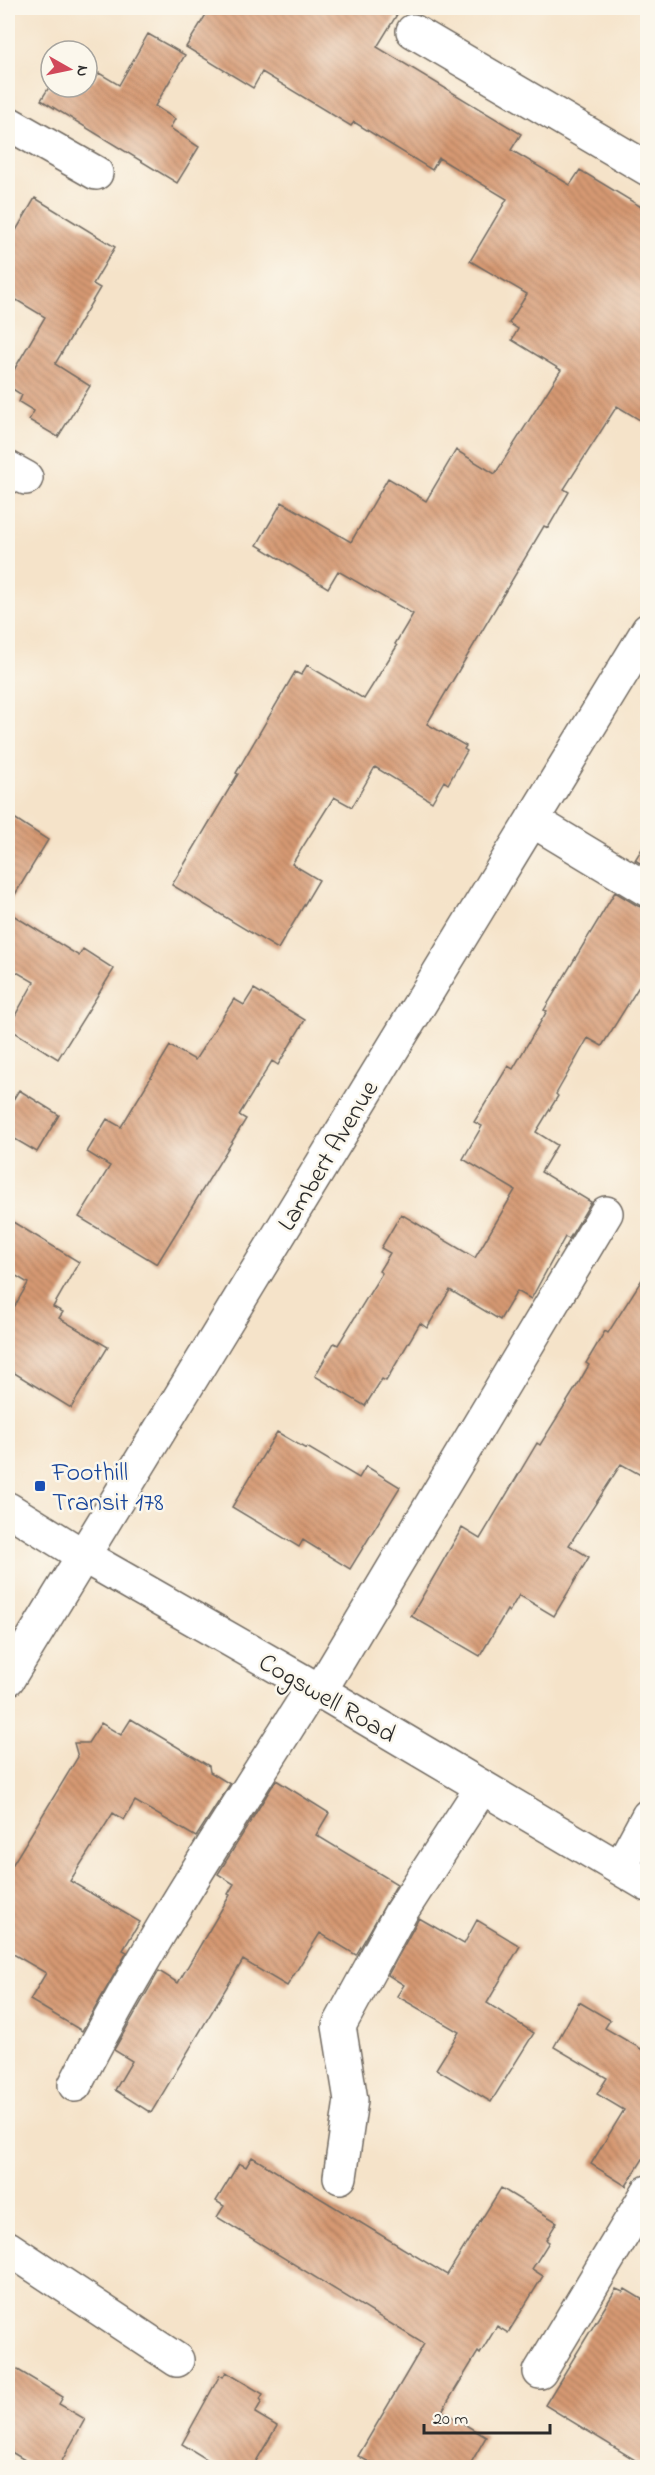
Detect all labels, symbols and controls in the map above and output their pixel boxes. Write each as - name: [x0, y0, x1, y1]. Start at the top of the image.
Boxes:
- north arrow: [39, 39, 99, 99]
- text: N: [69, 64, 95, 78]
- street label: Lambert Avenue: [269, 1073, 390, 1239]
- place label: Foothill Transit 178: [51, 1455, 164, 1523]
- marker: Foothill Transit 178: [33, 1479, 47, 1493]
- street label: Cogswell Road: [251, 1645, 403, 1755]
- scale bar: [424, 2397, 550, 2435]
- text: 20 m: [433, 2407, 468, 2433]

